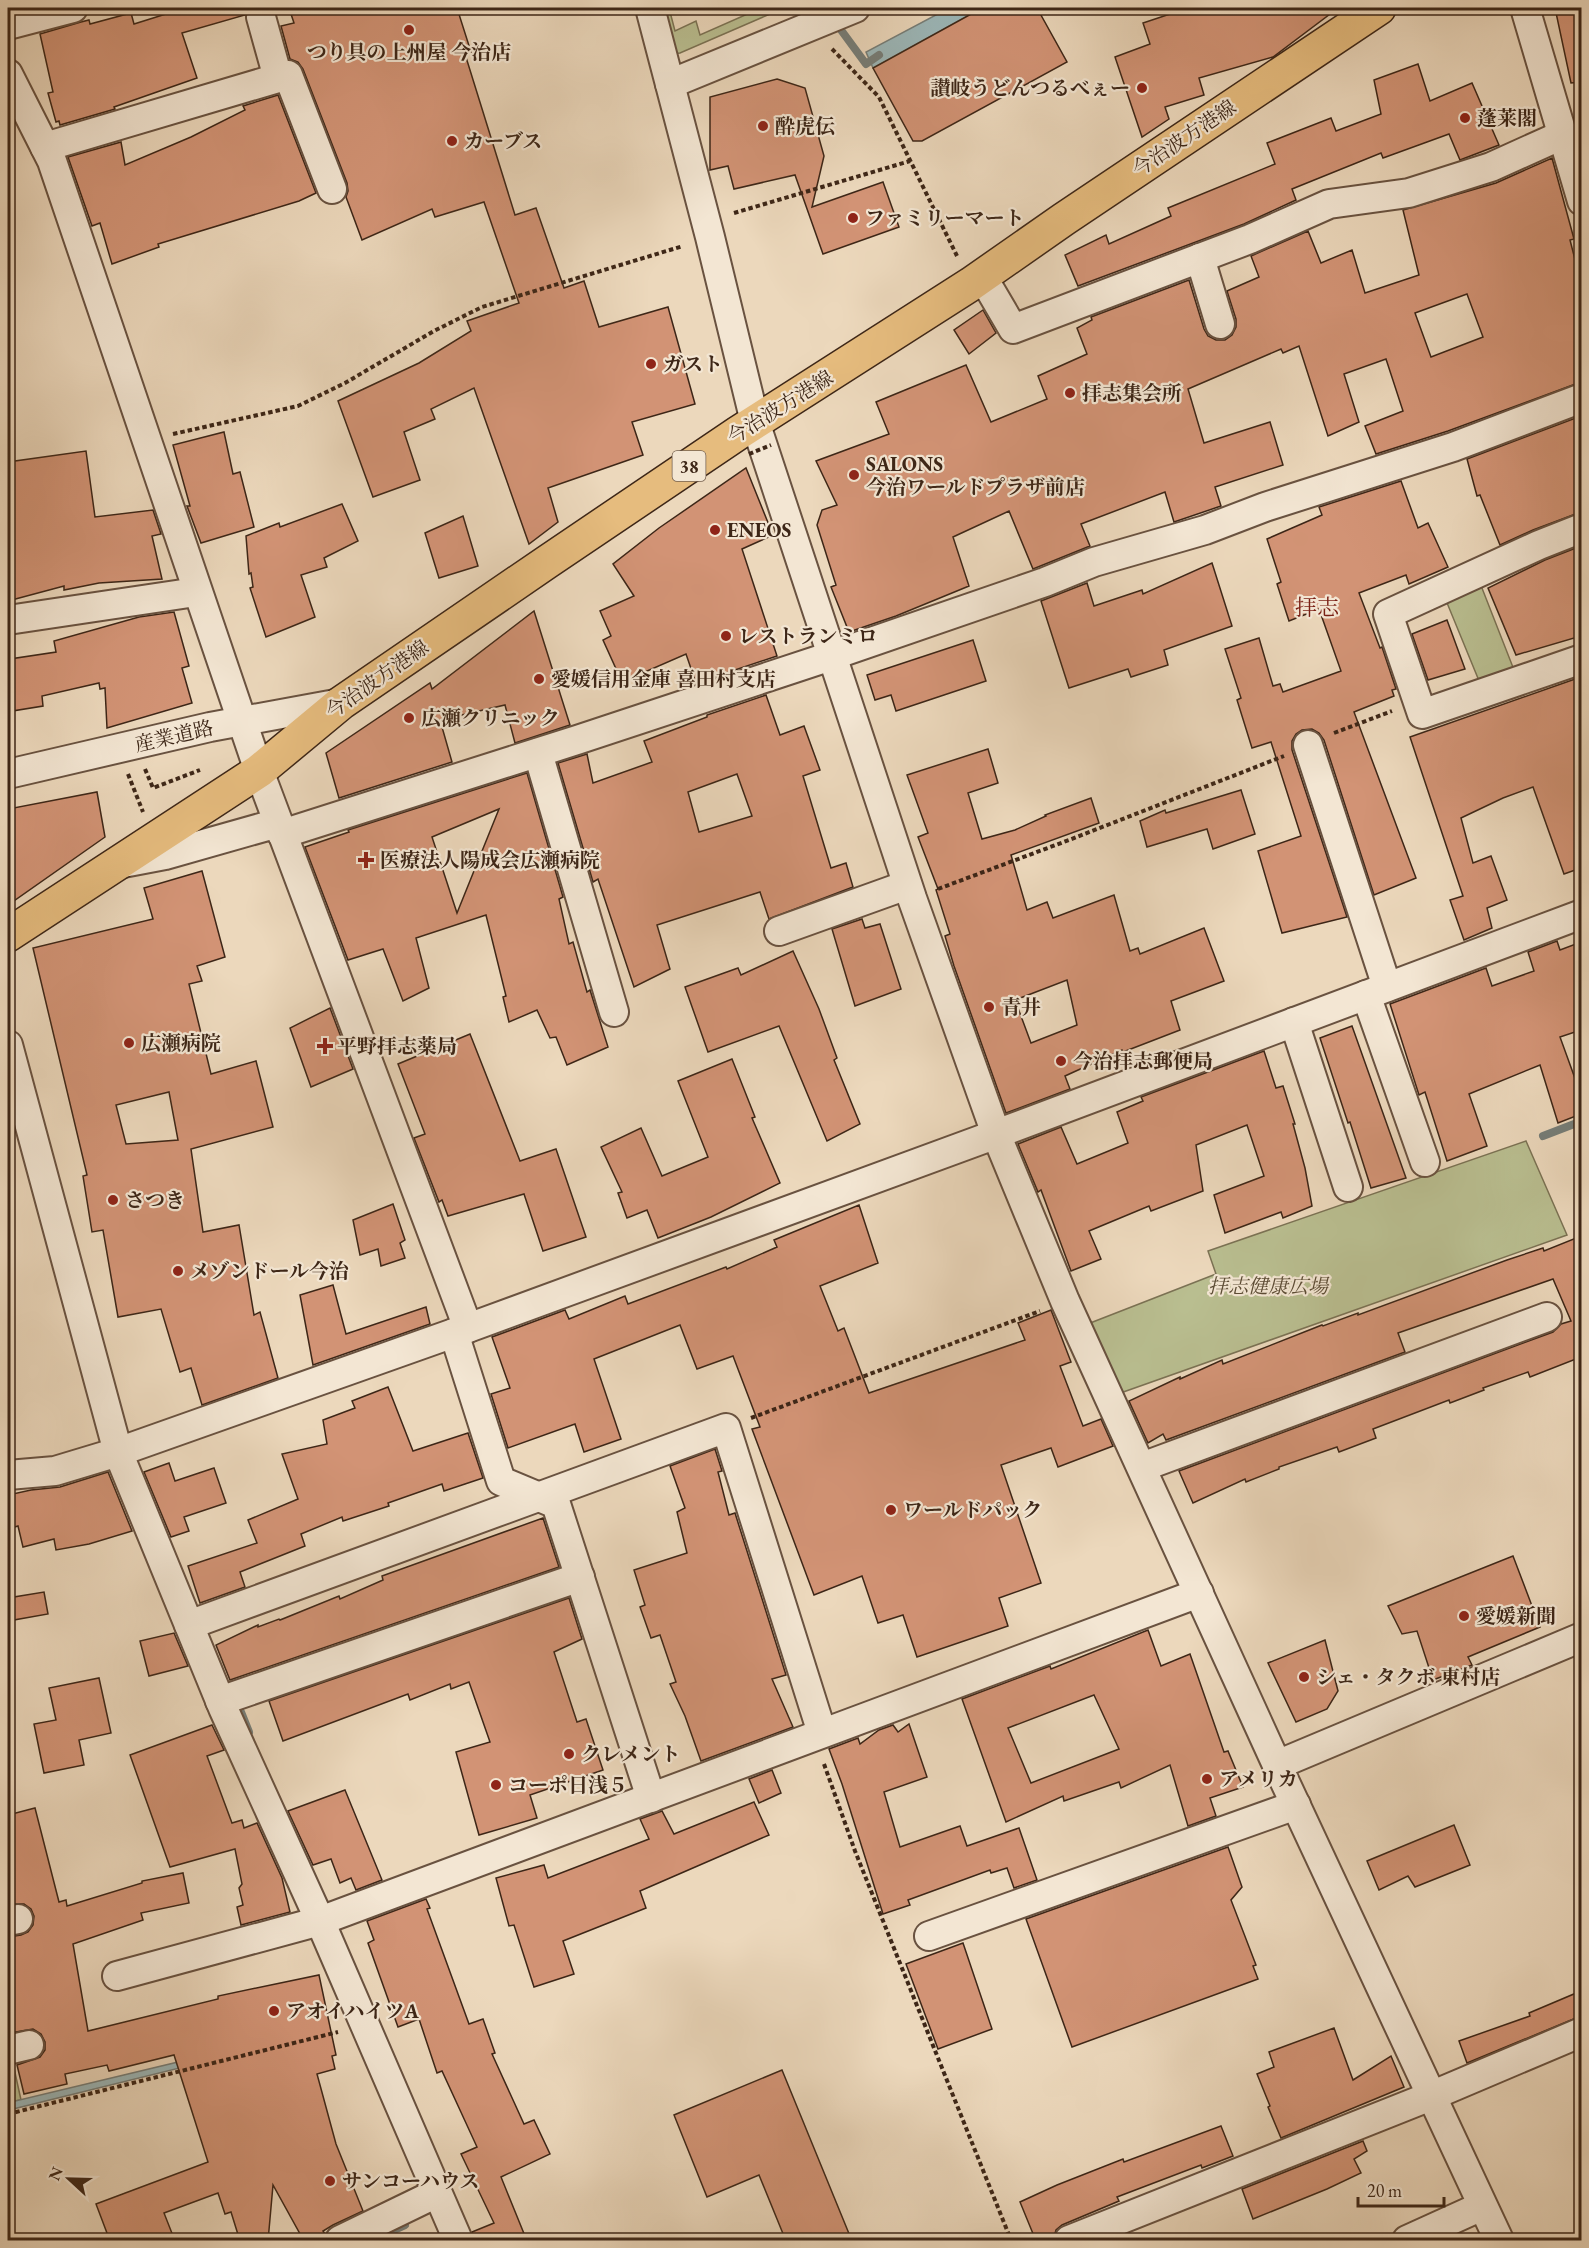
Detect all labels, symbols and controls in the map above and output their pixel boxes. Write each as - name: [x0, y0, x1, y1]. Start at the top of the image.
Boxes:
- marker: つり具の上州屋 今治店: [402, 23, 416, 37]
- place label: つり具の上州屋 今治店: [307, 39, 511, 65]
- place label: 讃岐うどんつるべぇー: [930, 75, 1130, 101]
- marker: 讃岐うどんつるべぇー: [1135, 81, 1149, 95]
- street label: 今治波方港線: [1127, 94, 1241, 182]
- place label: 蓬莱閣: [1477, 105, 1537, 131]
- marker: 蓬莱閣: [1458, 111, 1472, 125]
- place label: 酔虎伝: [775, 113, 835, 139]
- marker: 酔虎伝: [756, 119, 770, 133]
- place label: カーブス: [464, 128, 542, 154]
- marker: カーブス: [445, 134, 459, 148]
- place label: ファミリーマート: [865, 205, 1025, 231]
- marker: ファミリーマート: [846, 211, 860, 225]
- place label: ガスト: [663, 351, 723, 377]
- marker: ガスト: [644, 357, 658, 371]
- street label: 今治波方港線: [722, 364, 838, 450]
- place label: 拝志集会所: [1082, 380, 1182, 406]
- marker: 拝志集会所: [1063, 386, 1077, 400]
- road number: 38: [672, 451, 706, 481]
- place label: SALONS 今治ワールドプラザ前店: [866, 451, 1085, 500]
- marker: SALONS 今治ワールドプラザ前店: [847, 468, 861, 482]
- place label: ENEOS: [727, 517, 791, 543]
- marker: ENEOS: [708, 523, 722, 537]
- district label: 拝志: [1295, 593, 1339, 622]
- place label: レストランミロ: [738, 623, 877, 649]
- marker: レストランミロ: [719, 629, 733, 643]
- street label: 今治波方港線: [320, 634, 434, 724]
- place label: 愛媛信用金庫 喜田村支店: [551, 666, 776, 692]
- marker: 愛媛信用金庫 喜田村支店: [532, 672, 546, 686]
- place label: 広瀬クリニック: [421, 705, 560, 731]
- marker: 広瀬クリニック: [402, 711, 416, 725]
- street label: 産業道路: [132, 714, 216, 758]
- place label: 医療法人陽成会広瀬病院: [380, 847, 600, 873]
- marker: 医療法人陽成会広瀬病院: [357, 851, 375, 869]
- place label: 青井: [1001, 994, 1041, 1020]
- marker: 青井: [982, 1000, 996, 1014]
- place label: 広瀬病院: [141, 1030, 221, 1056]
- place label: 平野拝志薬局: [337, 1033, 457, 1059]
- marker: 広瀬病院: [122, 1036, 136, 1050]
- marker: 平野拝志薬局: [318, 1039, 332, 1053]
- place label: 今治拝志郵便局: [1073, 1048, 1213, 1074]
- marker: 今治拝志郵便局: [1054, 1054, 1068, 1068]
- place label: さつき: [125, 1187, 185, 1213]
- marker: さつき: [106, 1193, 120, 1207]
- place label: メゾンドール今治: [190, 1258, 349, 1284]
- marker: メゾンドール今治: [171, 1264, 185, 1278]
- park label: 拝志健康広場: [1208, 1273, 1330, 1299]
- place label: ワールドパック: [903, 1497, 1042, 1523]
- marker: ワールドパック: [884, 1503, 898, 1517]
- place label: 愛媛新聞: [1476, 1603, 1556, 1629]
- marker: 愛媛新聞: [1457, 1609, 1471, 1623]
- place label: シェ・タクボ 東村店: [1316, 1664, 1500, 1690]
- marker: シェ・タクボ 東村店: [1297, 1670, 1311, 1684]
- place label: クレメント: [581, 1741, 680, 1767]
- marker: クレメント: [562, 1747, 576, 1761]
- place label: アメリカ: [1219, 1766, 1298, 1792]
- place label: コーポ日浅５: [508, 1772, 628, 1798]
- marker: アメリカ: [1200, 1772, 1214, 1786]
- marker: コーポ日浅５: [489, 1778, 503, 1792]
- place label: アオイハイツA: [286, 1998, 419, 2024]
- marker: アオイハイツA: [267, 2004, 281, 2018]
- north arrow: [39, 2149, 99, 2209]
- text: N: [43, 2164, 68, 2184]
- place label: サンコーハウス: [342, 2168, 479, 2194]
- scale bar: [1358, 2170, 1444, 2208]
- marker: サンコーハウス: [323, 2174, 337, 2188]
- text: 20 m: [1367, 2179, 1402, 2202]

